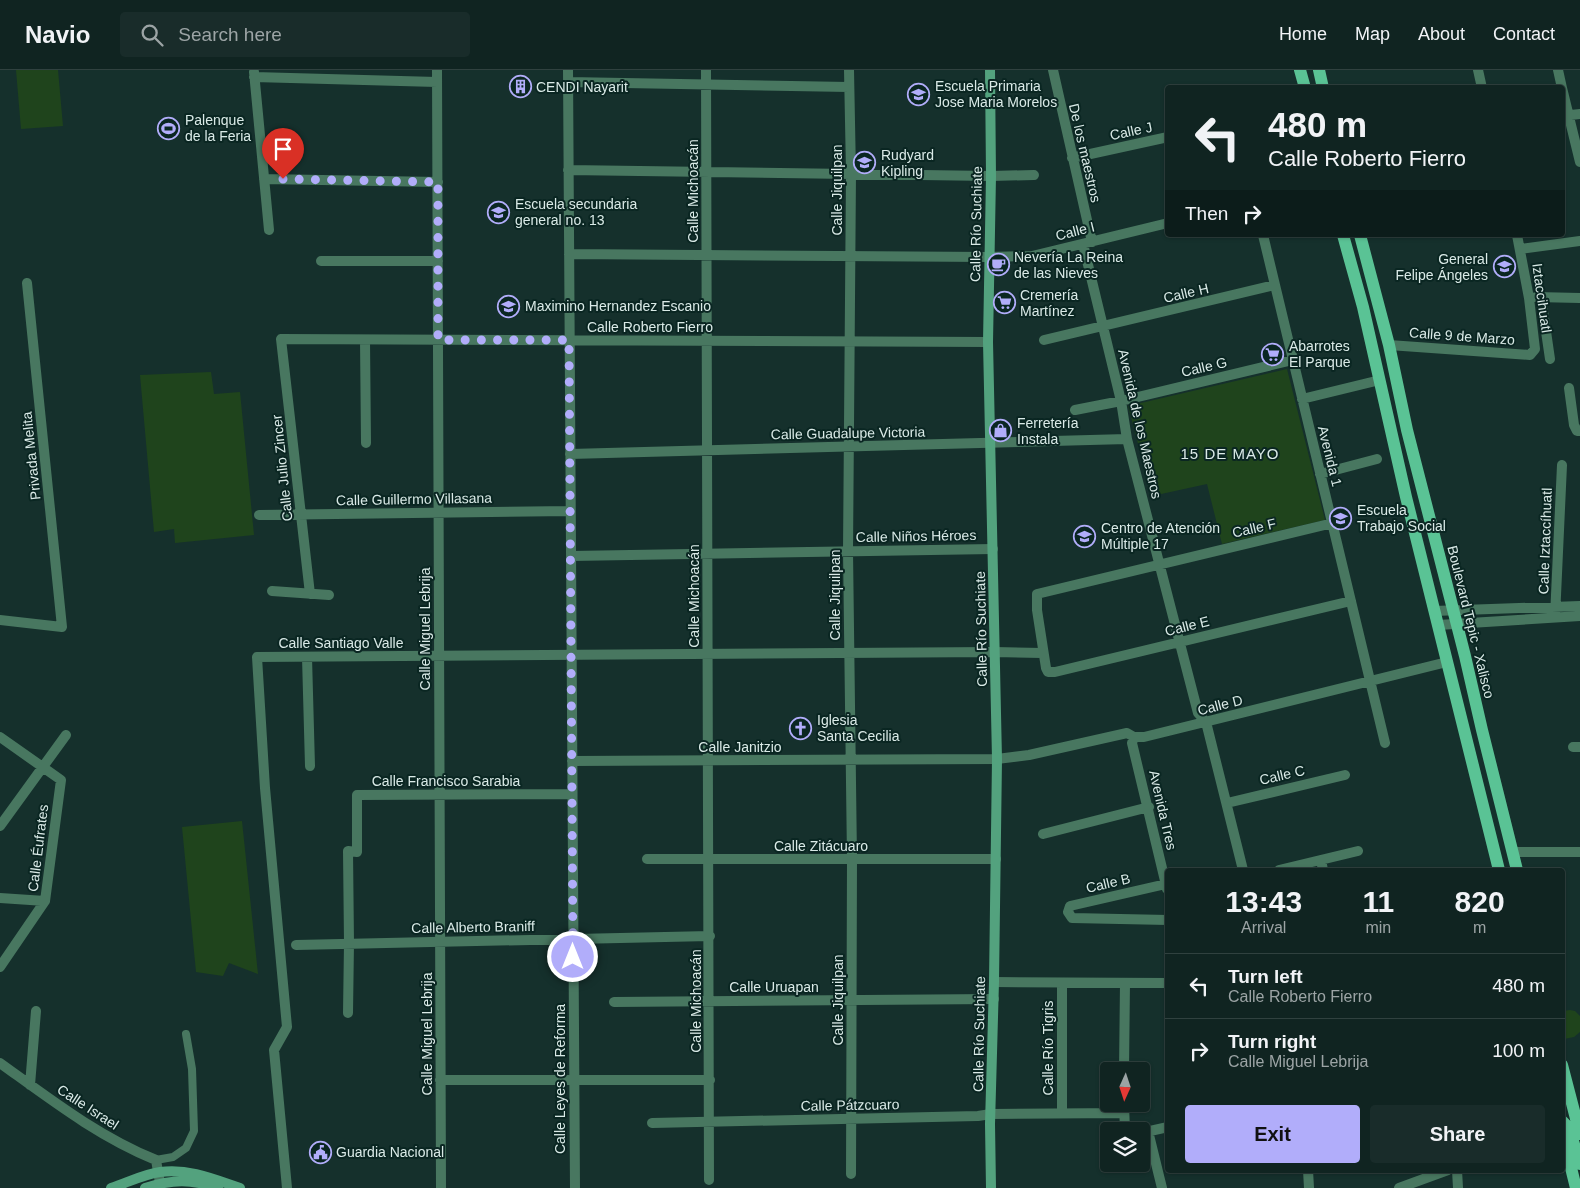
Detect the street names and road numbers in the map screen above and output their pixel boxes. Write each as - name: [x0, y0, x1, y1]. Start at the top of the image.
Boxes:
- street label: De los maestros: [1066, 102, 1104, 204]
- street label: Calle J: [1108, 119, 1154, 143]
- street label: Calle Michoacán: [685, 139, 701, 243]
- street label: Calle Jiquilpan: [829, 144, 845, 236]
- street label: Calle Río Suchiate: [967, 166, 985, 282]
- street label: Calle I: [1054, 218, 1096, 244]
- street label: Iztaccihuatl: [1529, 262, 1555, 334]
- street label: Calle H: [1162, 280, 1210, 306]
- street label: Calle Roberto Fierro: [587, 319, 713, 335]
- street label: Calle 9 de Marzo: [1409, 324, 1516, 348]
- street label: Avenida de los Maestros: [1115, 348, 1165, 500]
- street label: Calle G: [1179, 354, 1229, 380]
- street label: Privada Melita: [18, 411, 44, 501]
- street label: Calle Julio Zincer: [268, 413, 296, 522]
- street label: Calle Guadalupe Victoria: [771, 424, 926, 442]
- street label: Avenida 1: [1315, 424, 1345, 488]
- street label: Calle Iztaccíhuatl: [1535, 487, 1555, 595]
- street label: Calle Guillermo Villasana: [336, 490, 492, 508]
- street label: Calle F: [1231, 515, 1277, 541]
- street label: Calle Niños Héroes: [856, 527, 976, 545]
- street label: Calle Michoacán: [686, 544, 702, 648]
- street label: Boulevard Tepic - Xalisco: [1444, 544, 1498, 700]
- street label: Calle Jiquilpan: [827, 549, 843, 641]
- street label: Calle Miguel Lebrija: [417, 567, 433, 690]
- street label: Calle Río Suchiate: [972, 571, 990, 687]
- street label: Calle E: [1163, 613, 1211, 639]
- street label: Calle Santiago Valle: [278, 635, 404, 651]
- street label: Calle D: [1196, 692, 1244, 718]
- street label: Calle Janitzio: [698, 739, 782, 755]
- street label: Calle C: [1258, 762, 1306, 788]
- street label: Avenida Tres: [1146, 769, 1180, 851]
- street label: Calle Francisco Sarabia: [372, 773, 521, 789]
- street label: Calle Éufrates: [25, 803, 51, 893]
- street label: Calle Zitácuaro: [774, 838, 868, 854]
- street label: Calle B: [1084, 870, 1132, 896]
- street label: Calle Alberto Braniff: [411, 918, 535, 936]
- street label: Calle Michoacán: [688, 949, 704, 1053]
- street label: Calle Jiquilpan: [830, 954, 846, 1046]
- street label: Calle Miguel Lebrija: [419, 972, 435, 1095]
- street label: Calle Río Suchiate: [970, 976, 988, 1092]
- street label: Calle Uruapan: [729, 979, 819, 995]
- street label: Calle Río Tigris: [1040, 1001, 1056, 1095]
- street label: Calle Leyes de Reforma: [552, 1004, 568, 1154]
- street label: Calle Israel: [54, 1081, 122, 1133]
- street label: Calle Pátzcuaro: [800, 1096, 900, 1114]

